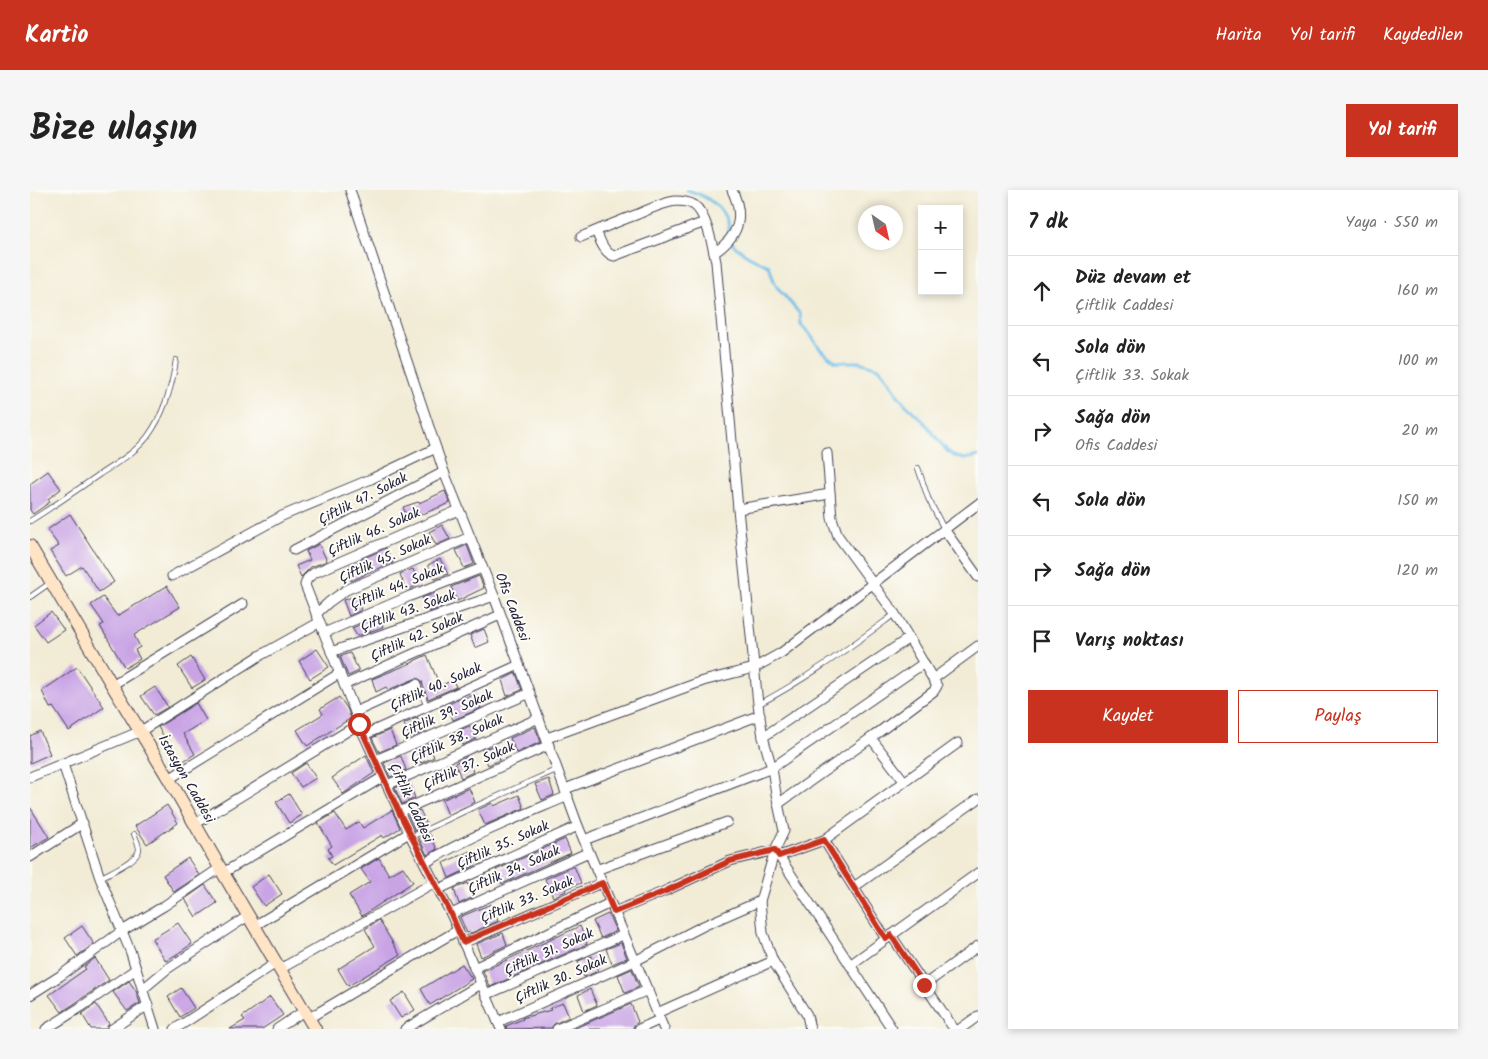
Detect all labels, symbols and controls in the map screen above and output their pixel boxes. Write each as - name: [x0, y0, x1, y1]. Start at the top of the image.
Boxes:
- text: Kartio: [25, 16, 88, 55]
- text: Harita: [1216, 21, 1262, 50]
- text: Yol tarifi: [1290, 21, 1355, 50]
- text: Kaydedilen: [1383, 21, 1463, 50]
- text: Bize ulaşın: [30, 102, 197, 158]
- button: Yol tarifi: [1346, 104, 1458, 157]
- north arrow: [858, 205, 903, 250]
- map controls: [918, 205, 963, 295]
- button: +: [918, 205, 963, 250]
- text: 7 dk: [1028, 206, 1068, 239]
- text: Yaya · 550 m: [1345, 210, 1438, 235]
- button: −: [918, 250, 963, 295]
- text: Düz devam et: [1075, 263, 1191, 293]
- icon: ahead: [1028, 277, 1056, 305]
- text: 160 m: [1397, 278, 1438, 303]
- text: Çiftlik Caddesi: [1075, 293, 1173, 318]
- text: Sola dön: [1075, 333, 1146, 363]
- icon: left: [1028, 347, 1056, 375]
- text: 100 m: [1398, 348, 1438, 373]
- text: Çiftlik 33. Sokak: [1075, 363, 1189, 388]
- text: Sağa dön: [1075, 403, 1151, 433]
- icon: right: [1028, 417, 1056, 445]
- text: 20 m: [1402, 418, 1438, 443]
- text: Ofis Caddesi: [1075, 433, 1157, 458]
- street label: Çiftlik 47. Sokak: [314, 467, 412, 531]
- text: Sola dön: [1075, 486, 1146, 516]
- icon: left: [1028, 487, 1056, 515]
- text: 150 m: [1397, 488, 1438, 513]
- street label: Çiftlik 46. Sokak: [324, 502, 424, 562]
- street label: Çiftlik 45. Sokak: [335, 529, 435, 589]
- text: Sağa dön: [1075, 556, 1151, 586]
- icon: right: [1028, 557, 1056, 585]
- street label: Çiftlik 44. Sokak: [347, 558, 448, 616]
- text: 120 m: [1397, 558, 1438, 583]
- street label: Ofis Caddesi: [489, 569, 535, 645]
- street label: Çiftlik 43. Sokak: [357, 584, 459, 638]
- street label: Çiftlik 42. Sokak: [367, 607, 467, 667]
- text: Varış noktası: [1075, 626, 1183, 656]
- icon: arrive: [1028, 627, 1056, 655]
- street label: Çiftlik 40. Sokak: [387, 657, 486, 717]
- street label: Çiftlik 39. Sokak: [397, 684, 497, 744]
- button: Kaydet: [1028, 690, 1228, 743]
- button: Paylaş: [1238, 690, 1438, 743]
- street label: Çiftlik 38. Sokak: [407, 708, 508, 769]
- route start: [348, 713, 371, 736]
- street label: İstasyon Caddesi: [152, 731, 221, 828]
- street label: Çiftlik 37. Sokak: [420, 736, 519, 796]
- street label: Çiftlik Caddesi: [383, 759, 439, 847]
- street label: Çiftlik 35. Sokak: [453, 815, 553, 875]
- street label: Çiftlik 34. Sokak: [464, 840, 564, 900]
- street label: Çiftlik 33. Sokak: [477, 870, 578, 930]
- street label: Çiftlik 31. Sokak: [501, 922, 598, 982]
- street label: Çiftlik 30. Sokak: [511, 949, 611, 1009]
- route end: [913, 974, 936, 997]

